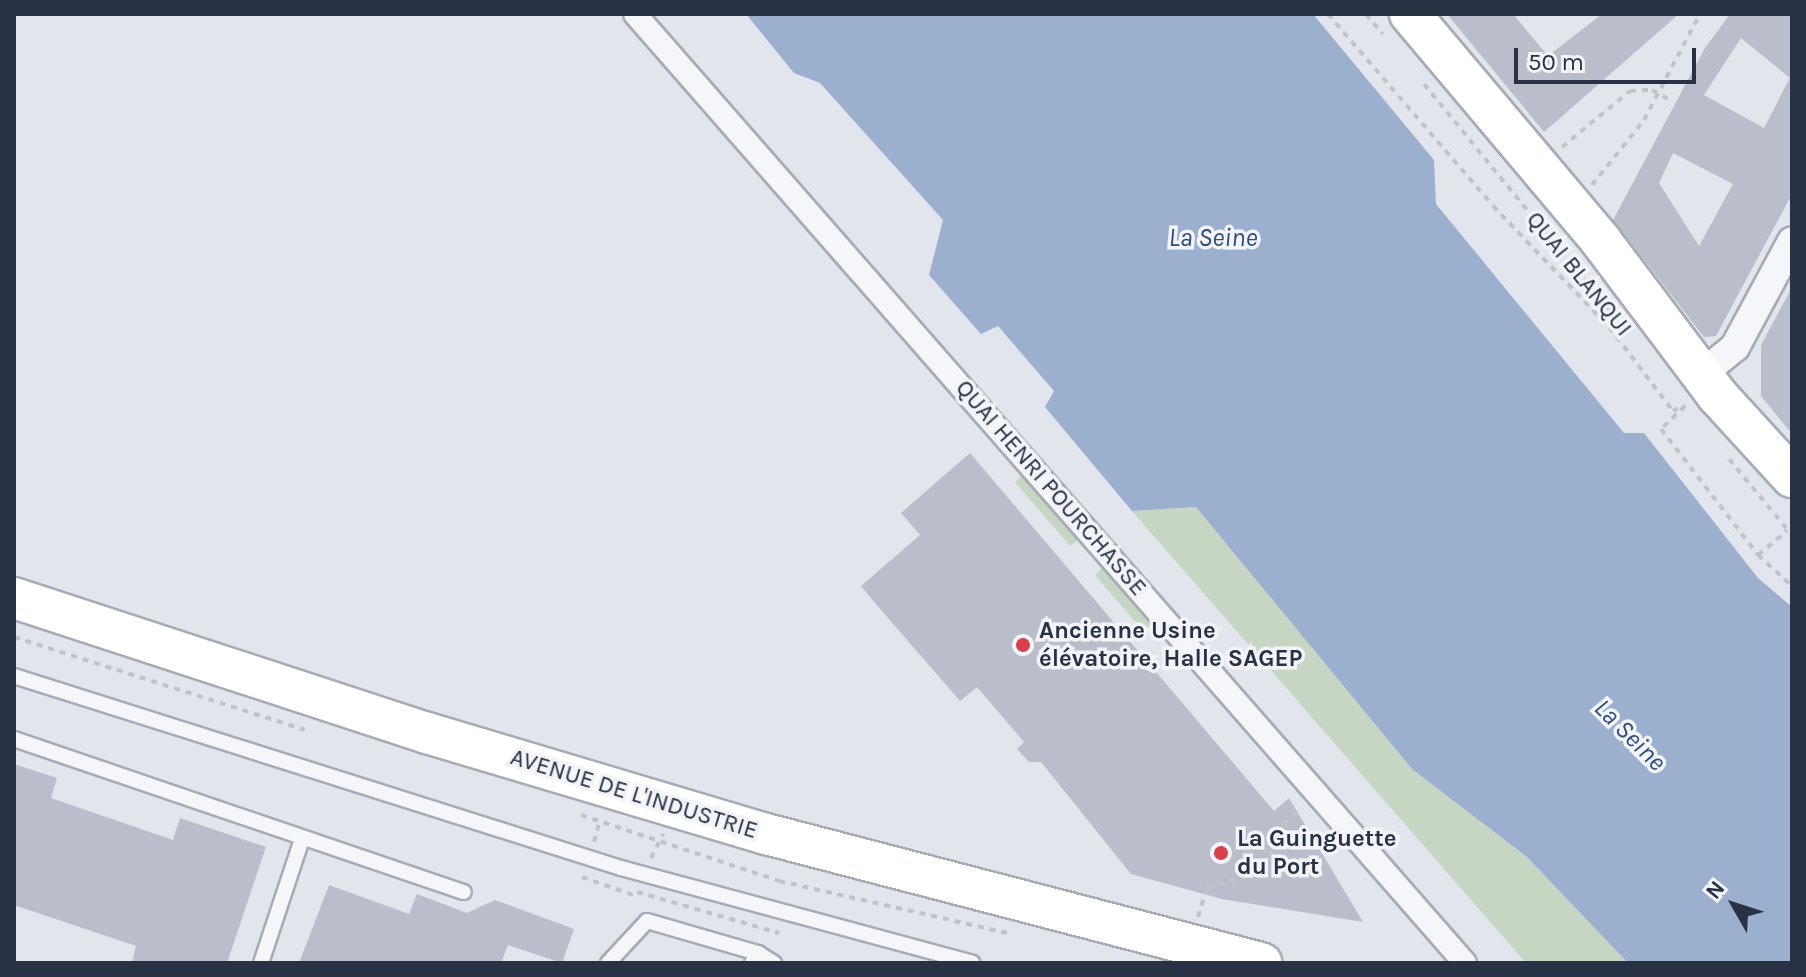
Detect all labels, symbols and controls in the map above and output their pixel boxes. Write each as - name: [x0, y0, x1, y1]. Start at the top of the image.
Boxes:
- scale bar: [1518, 32, 1700, 82]
- text: 50 m: [1528, 48, 1584, 76]
- street label: QUAI BLANQUI: [1520, 206, 1638, 342]
- water label: La Seine: [1169, 222, 1257, 254]
- street label: QUAI HENRI POURCHASSE: [949, 374, 1153, 602]
- place label: Ancienne Usine élévatoire, Halle SAGEP: [1039, 617, 1302, 673]
- marker: Ancienne Usine élévatoire, Halle SAGEP: [1014, 636, 1032, 654]
- water label: La Seine: [1588, 693, 1672, 777]
- street label: AVENUE DE L'INDUSTRIE: [507, 743, 761, 845]
- place label: La Guinguette du Port: [1237, 825, 1396, 881]
- marker: La Guinguette du Port: [1212, 844, 1230, 862]
- north arrow: [1694, 865, 1774, 945]
- text: N: [1700, 876, 1730, 904]

